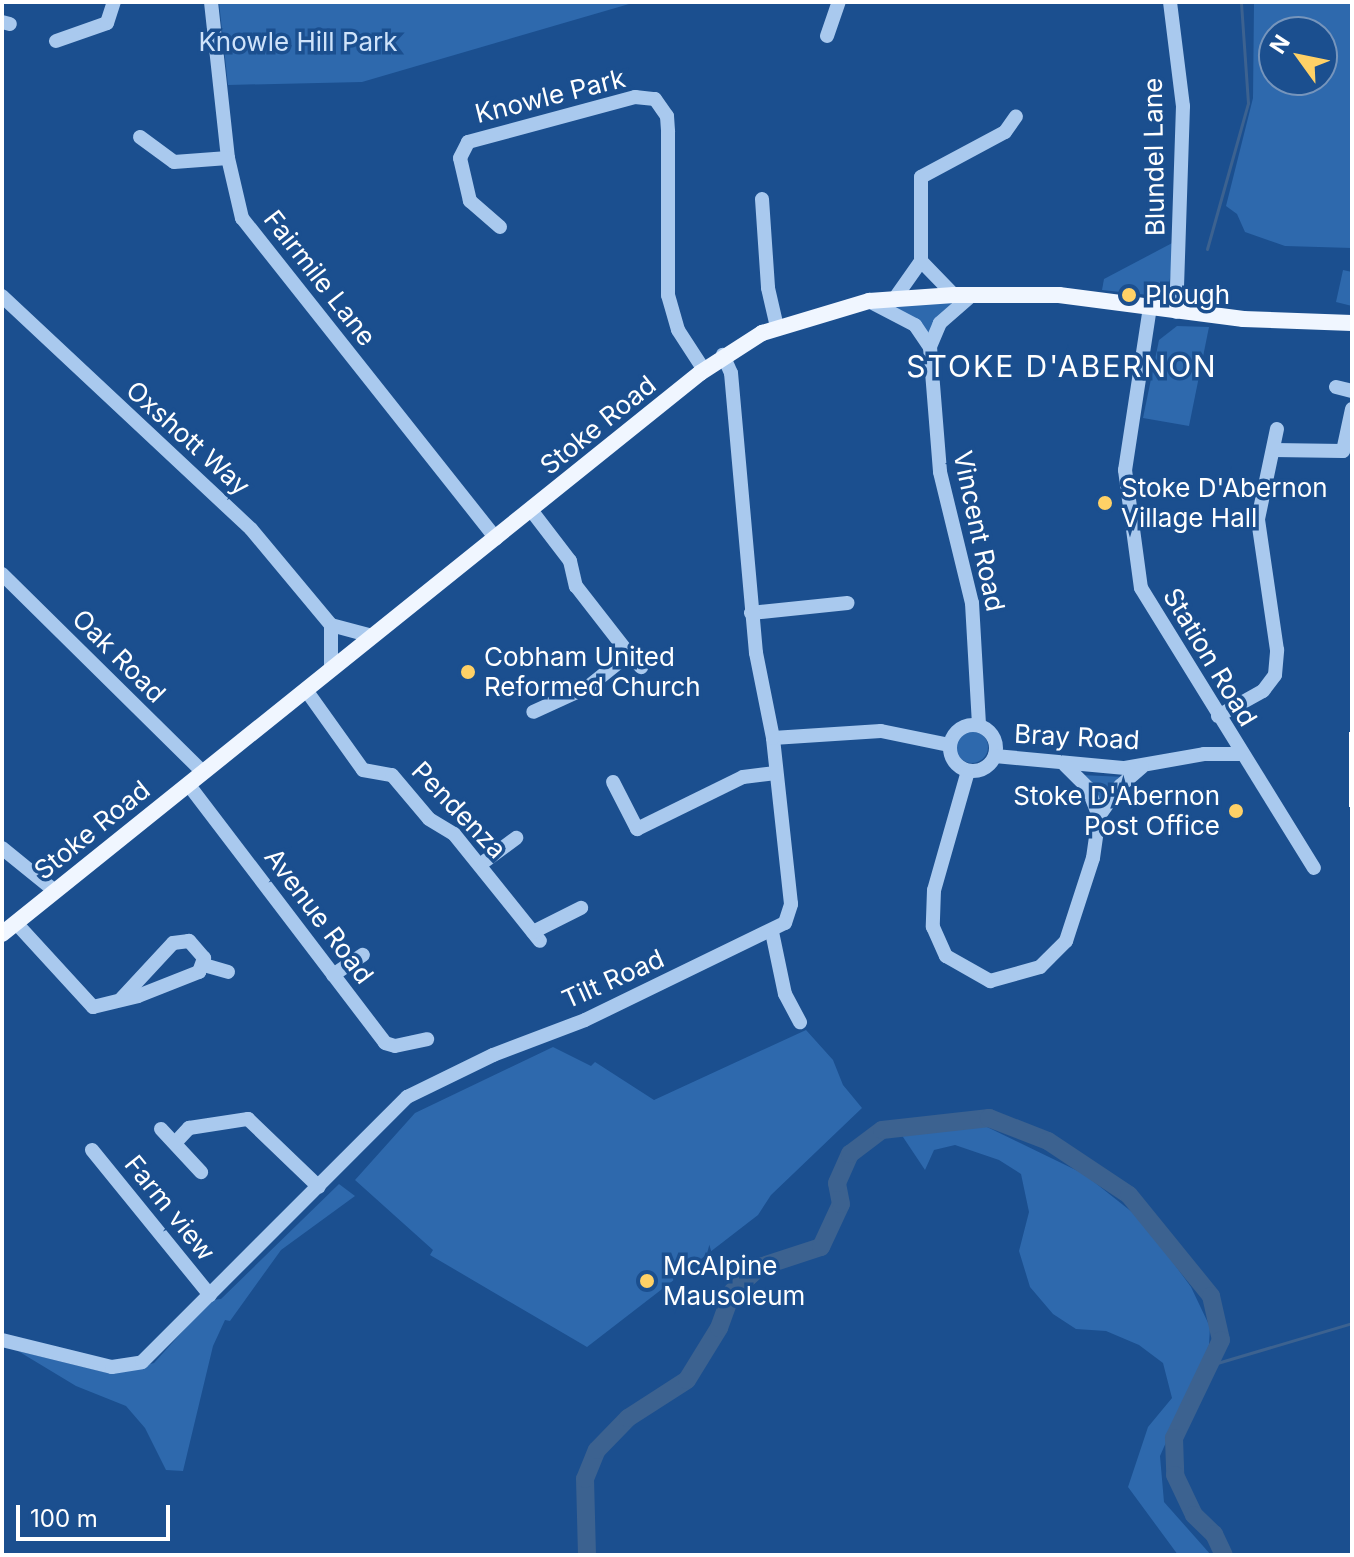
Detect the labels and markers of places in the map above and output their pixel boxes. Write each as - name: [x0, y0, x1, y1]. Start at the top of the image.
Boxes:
- place label: Plough: [1145, 279, 1230, 311]
- marker: Plough: [1120, 286, 1138, 304]
- place label: Stoke D'Abernon Village Hall: [1121, 472, 1328, 534]
- marker: Stoke D'Abernon Village Hall: [1096, 494, 1114, 512]
- place label: Cobham United Reformed Church: [484, 641, 701, 702]
- marker: Cobham United Reformed Church: [459, 663, 477, 681]
- place label: Stoke D'Abernon Post Office: [1013, 780, 1220, 842]
- marker: Stoke D'Abernon Post Office: [1227, 802, 1245, 820]
- place label: McAlpine Mausoleum: [663, 1250, 805, 1312]
- marker: McAlpine Mausoleum: [638, 1272, 656, 1290]

